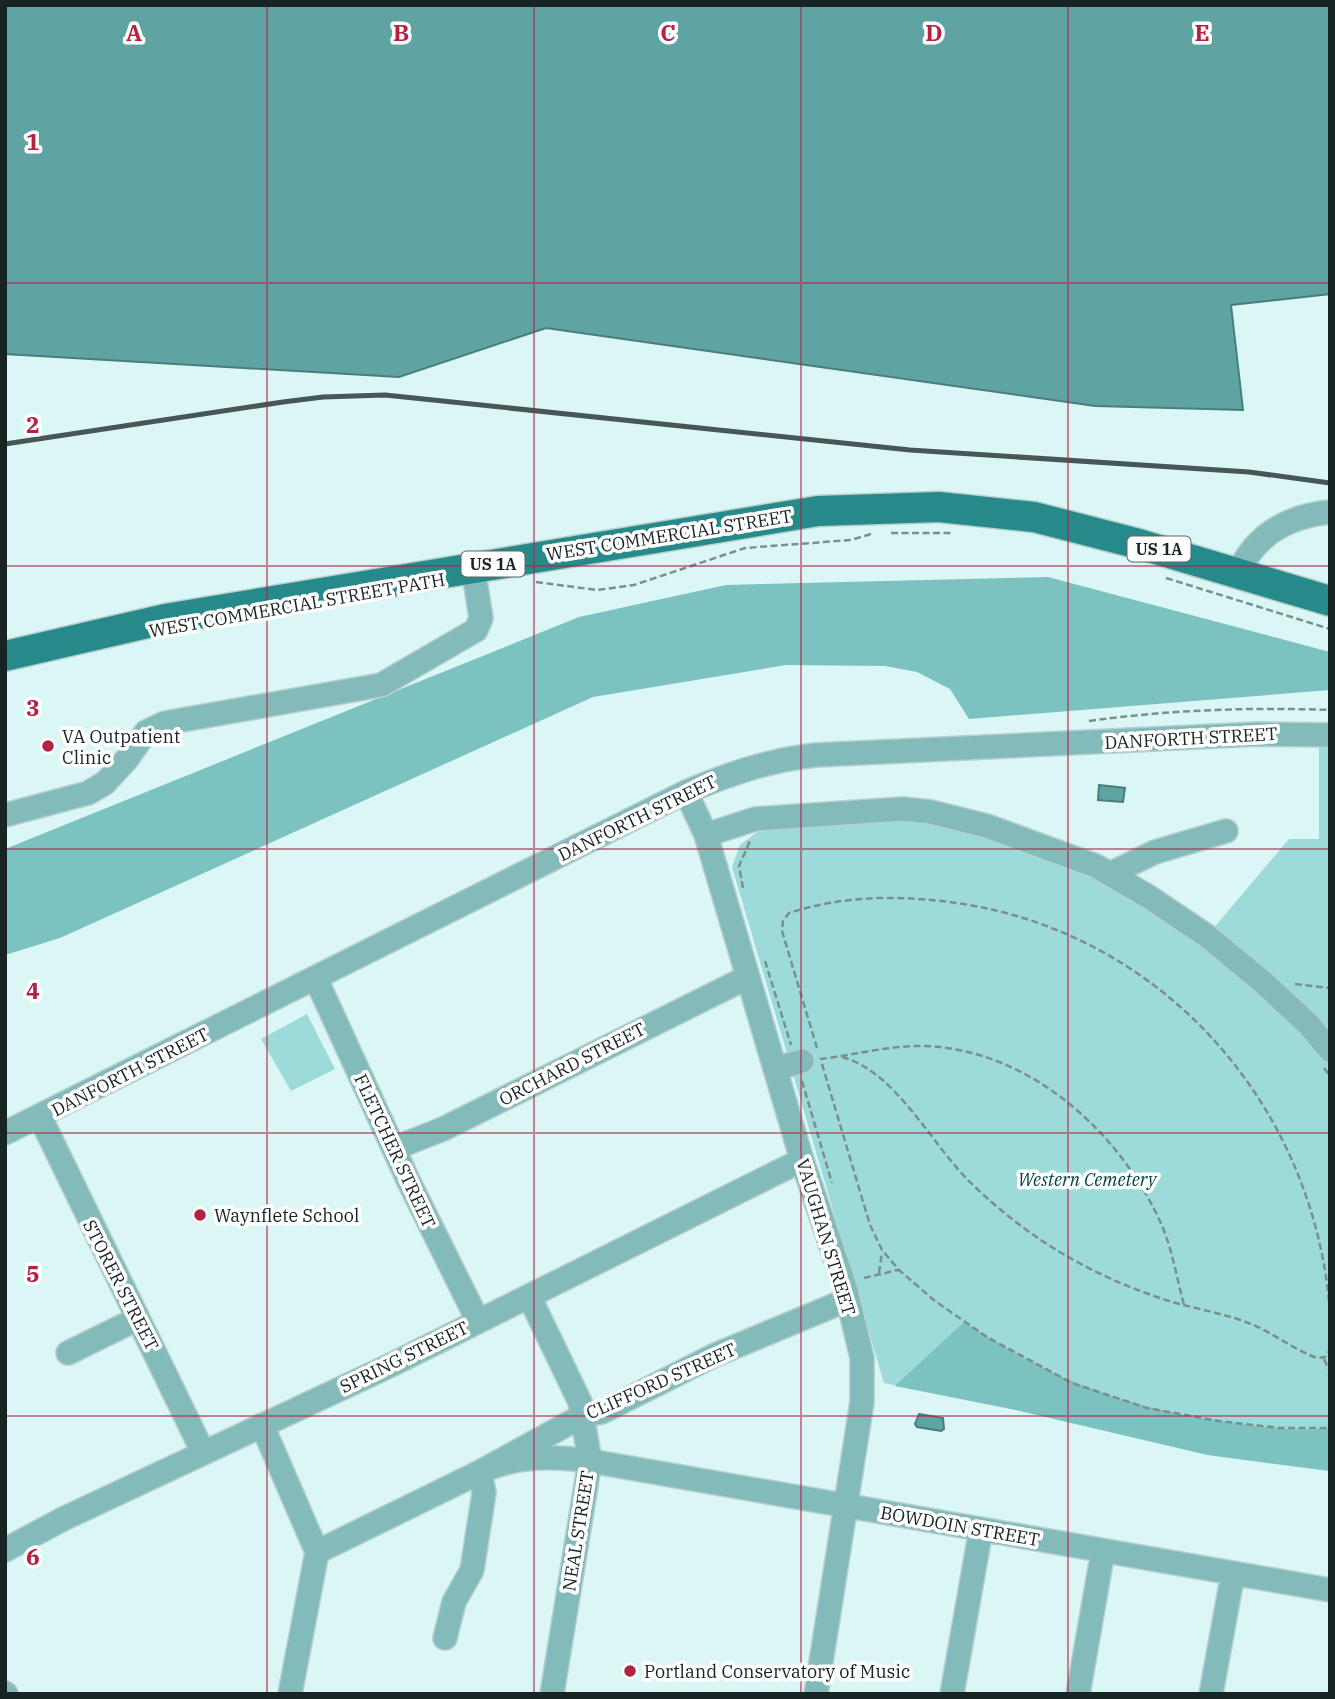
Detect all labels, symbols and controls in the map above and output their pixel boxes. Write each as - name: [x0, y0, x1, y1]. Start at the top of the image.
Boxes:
- text: A: [126, 17, 142, 47]
- text: B: [393, 17, 409, 47]
- text: C: [660, 17, 676, 47]
- text: D: [925, 17, 943, 47]
- text: E: [1194, 17, 1210, 47]
- text: 1: [26, 126, 40, 156]
- text: 2: [26, 409, 40, 439]
- street label: WEST COMMERCIAL STREET: [544, 504, 794, 566]
- road number: US 1A: [1128, 536, 1190, 562]
- road number: US 1A: [462, 552, 524, 576]
- street label: WEST COMMERCIAL STREET PATH: [147, 568, 447, 642]
- text: 3: [26, 692, 40, 722]
- street label: DANFORTH STREET: [1104, 722, 1278, 754]
- place label: VA Outpatient Clinic: [62, 725, 180, 769]
- marker: VA Outpatient Clinic: [40, 738, 56, 754]
- street label: DANFORTH STREET: [554, 770, 720, 866]
- text: 4: [26, 975, 40, 1005]
- street label: ORCHARD STREET: [495, 1017, 649, 1111]
- street label: DANFORTH STREET: [48, 1022, 213, 1122]
- street label: FLETCHER STREET: [349, 1070, 441, 1232]
- street label: VAUGHAN STREET: [791, 1156, 861, 1318]
- park label: Western Cemetery: [1018, 1168, 1158, 1191]
- place label: Waynflete School: [214, 1204, 359, 1227]
- marker: Waynflete School: [192, 1207, 208, 1223]
- street label: STORER STREET: [78, 1216, 164, 1354]
- text: 5: [26, 1258, 40, 1288]
- street label: SPRING STREET: [336, 1316, 472, 1398]
- street label: CLIFFORD STREET: [582, 1338, 740, 1424]
- street label: NEAL STREET: [557, 1469, 599, 1593]
- street label: BOWDOIN STREET: [879, 1501, 1042, 1551]
- text: 6: [26, 1541, 40, 1571]
- place label: Portland Conservatory of Music: [644, 1660, 910, 1683]
- marker: Portland Conservatory of Music: [622, 1663, 638, 1679]

